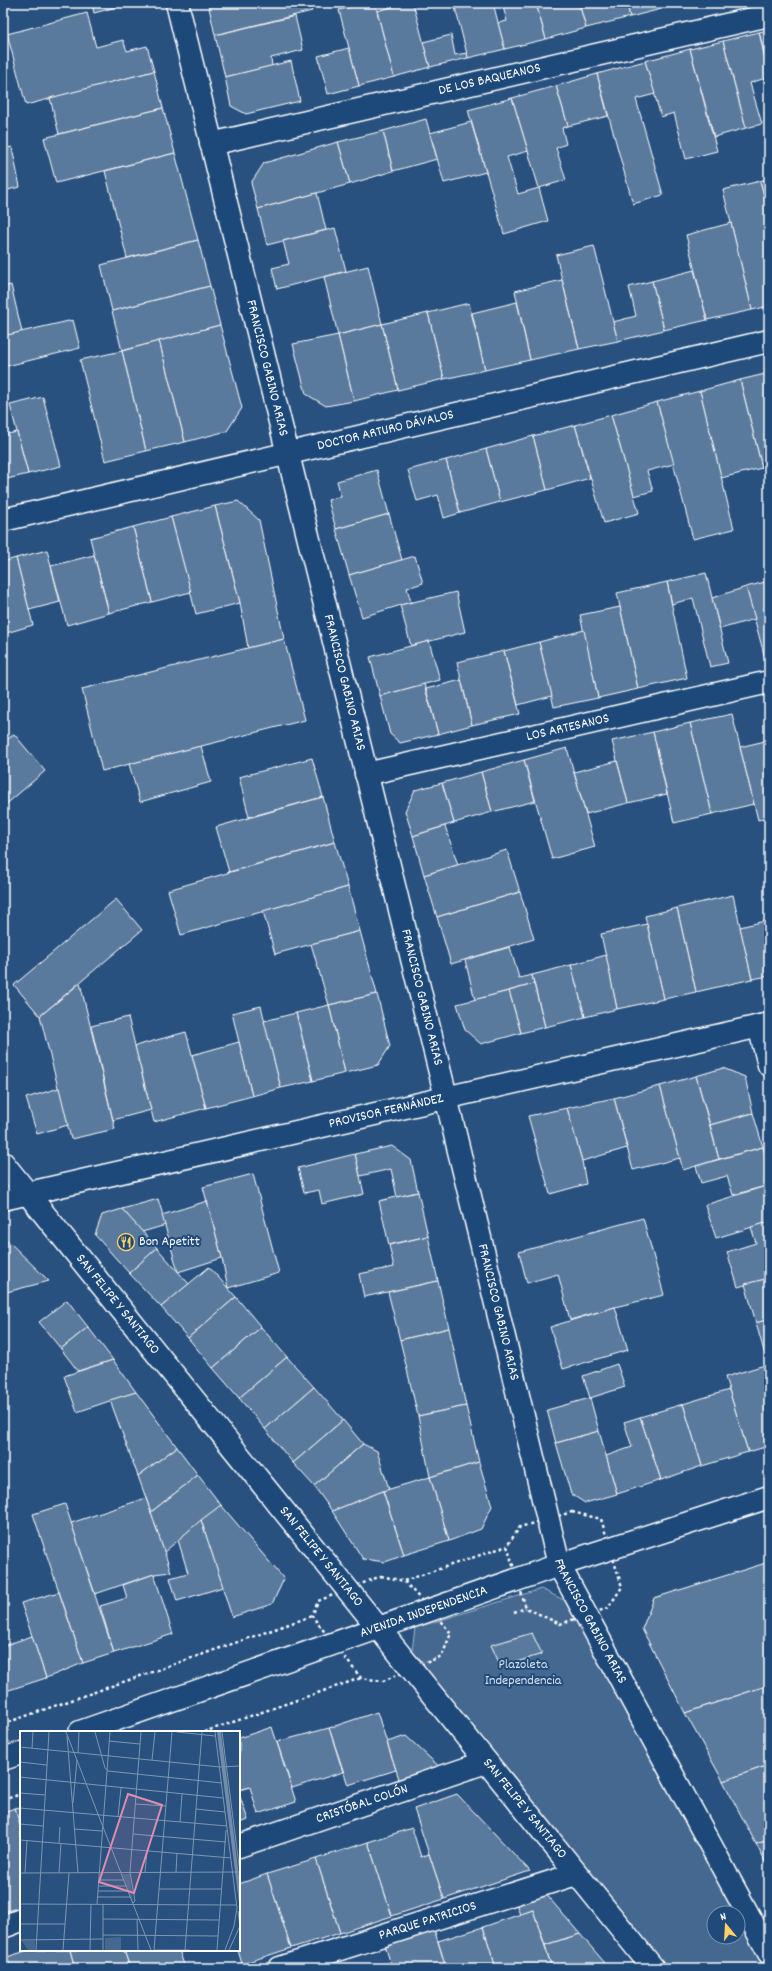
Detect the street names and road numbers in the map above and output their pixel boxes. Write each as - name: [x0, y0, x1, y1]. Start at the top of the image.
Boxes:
- street label: DE LOS BAQUEANOS: [437, 58, 543, 101]
- street label: FRANCISCO GABINO ARIAS: [240, 298, 293, 438]
- street label: DOCTOR ARTURO DÁVALOS: [315, 405, 456, 456]
- street label: FRANCISCO GABINO ARIAS: [318, 612, 371, 753]
- street label: LOS ARTESANOS: [524, 709, 611, 747]
- street label: FRANCISCO GABINO ARIAS: [395, 927, 448, 1068]
- street label: PROVISOR FERNÁNDEZ: [327, 1089, 446, 1134]
- street label: FRANCISCO GABINO ARIAS: [472, 1242, 524, 1383]
- street label: SAN FELIPE Y SANTIAGO: [70, 1250, 164, 1359]
- street label: SAN FELIPE Y SANTIAGO: [274, 1502, 368, 1611]
- street label: FRANCISCO GABINO ARIAS: [548, 1557, 632, 1688]
- street label: AVENIDA INDEPENDENCIA: [357, 1581, 491, 1644]
- street label: SAN FELIPE Y SANTIAGO: [478, 1754, 571, 1863]
- street label: CRISTÓBAL COLÓN: [313, 1779, 411, 1829]
- street label: PARQUE PATRICIOS: [376, 1896, 479, 1946]

